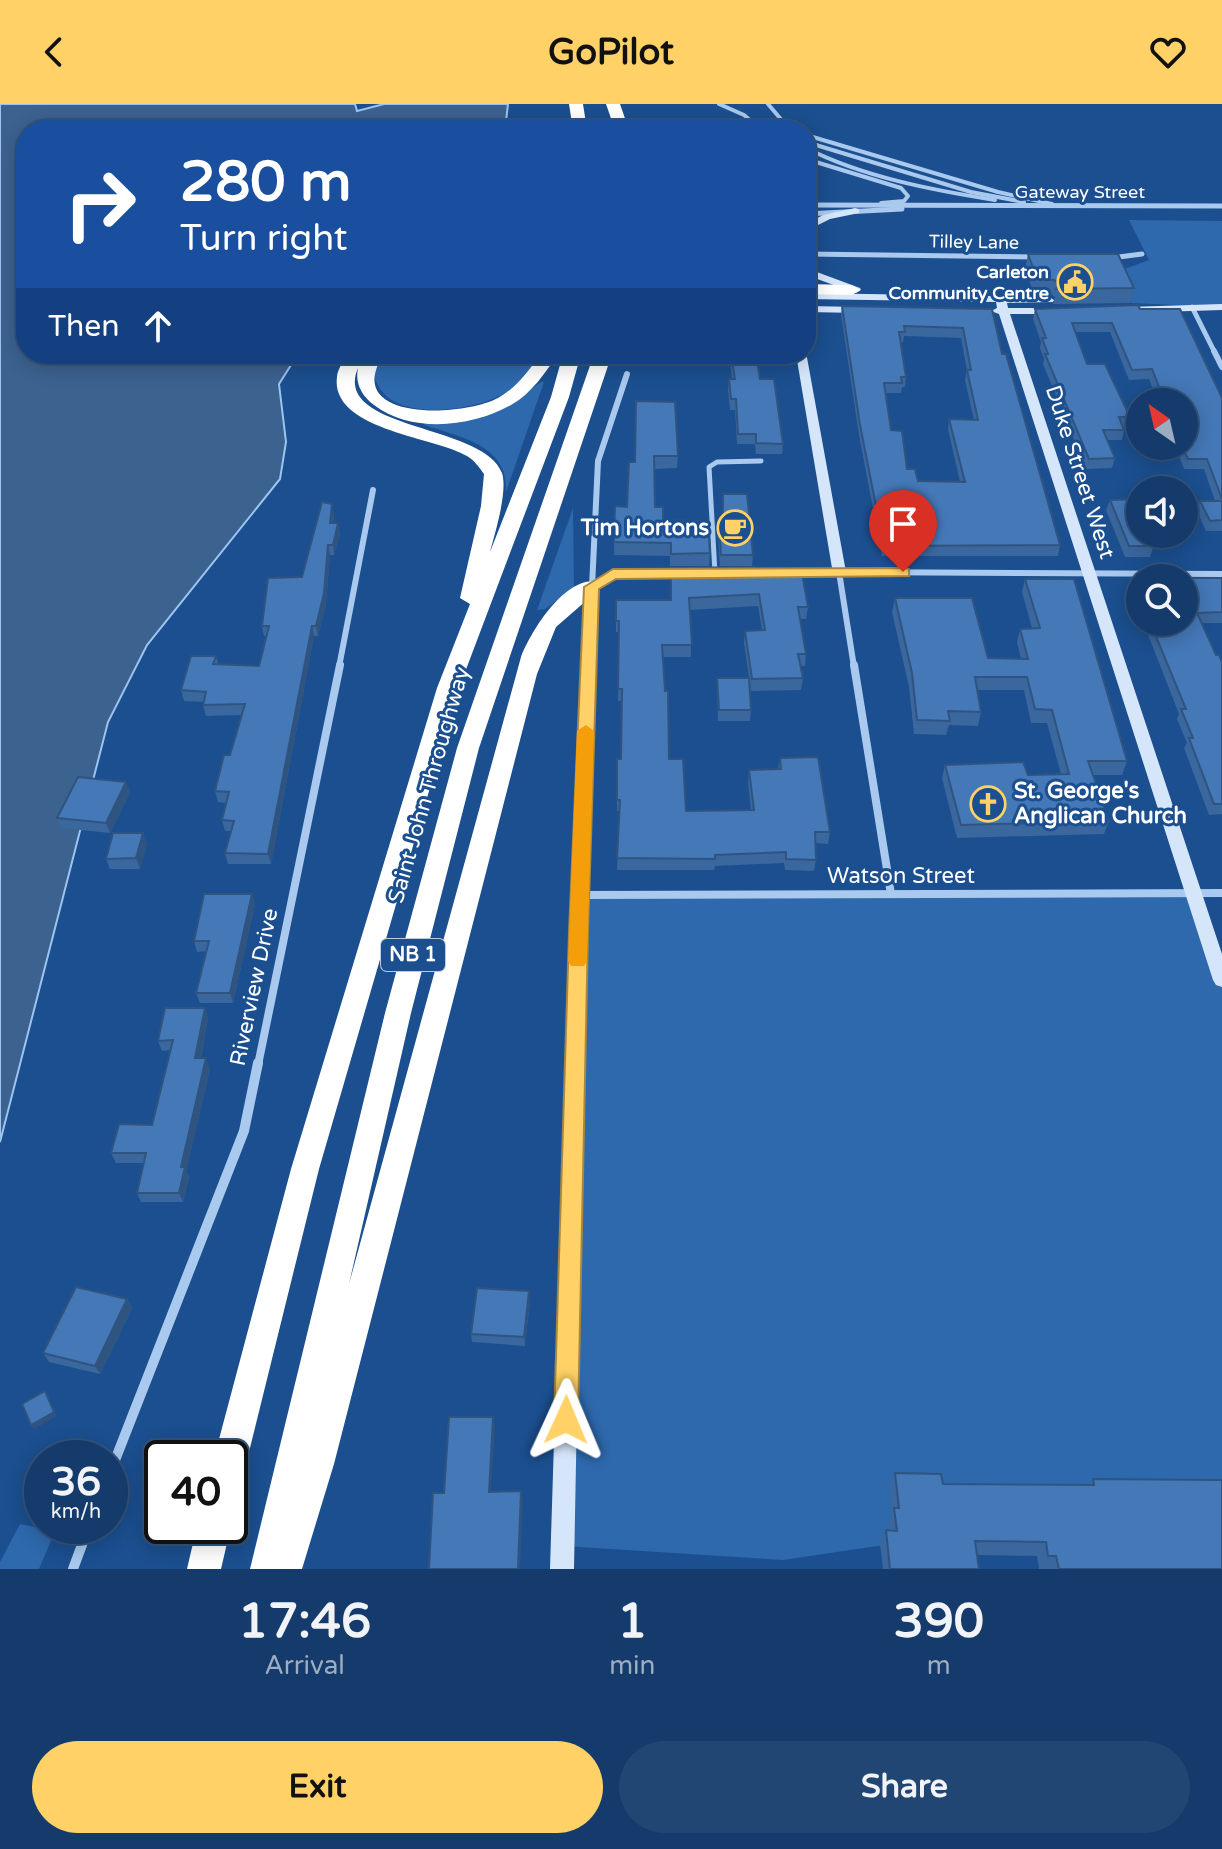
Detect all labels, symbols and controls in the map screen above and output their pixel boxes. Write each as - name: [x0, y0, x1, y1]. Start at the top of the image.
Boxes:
- icon: back: [32, 30, 76, 74]
- icon: heart: [1146, 30, 1190, 74]
- text: GoPilot: [548, 31, 674, 74]
- text: 280 m: [180, 149, 351, 216]
- icon: right: [48, 152, 152, 256]
- street label: Gateway Street: [1015, 181, 1145, 203]
- text: Turn right: [180, 217, 347, 260]
- street label: Tilley Lane: [929, 230, 1019, 254]
- place label: Carleton Community Centre: [888, 261, 1049, 304]
- public building icon: Carleton Community Centre: [1056, 263, 1094, 301]
- icon: ahead: [136, 304, 180, 348]
- text: Then: [48, 308, 120, 345]
- street label: Duke Street West: [1040, 382, 1120, 562]
- north arrow: [1126, 388, 1198, 460]
- map controls: [1126, 388, 1198, 636]
- button: sound: [1126, 476, 1198, 548]
- pin: [869, 490, 937, 572]
- icon: arrive: [881, 502, 925, 546]
- cafe icon: Tim Hortons: [716, 509, 754, 547]
- place label: Tim Hortons: [580, 515, 709, 541]
- button: search: [1126, 564, 1198, 636]
- street label: Saint John Throughway: [383, 664, 475, 906]
- place label: St. George's Anglican Church: [1014, 778, 1187, 829]
- church icon: St. George's Anglican Church: [969, 785, 1007, 823]
- street label: Watson Street: [827, 863, 975, 889]
- street label: Riverview Drive: [225, 906, 283, 1068]
- road number: NB 1: [381, 939, 445, 971]
- position arrow: [524, 1378, 608, 1462]
- speed limit sign: 40: [144, 1440, 248, 1544]
- text: 36: [51, 1458, 101, 1506]
- text: km/h: [51, 1500, 101, 1524]
- text: 17:46: [238, 1593, 371, 1651]
- text: 1: [617, 1593, 647, 1651]
- text: 390: [893, 1593, 984, 1651]
- text: Arrival: [264, 1650, 345, 1681]
- text: min: [609, 1650, 655, 1681]
- text: m: [927, 1650, 951, 1681]
- button: Exit: [32, 1741, 603, 1833]
- button: Share: [619, 1741, 1190, 1833]

